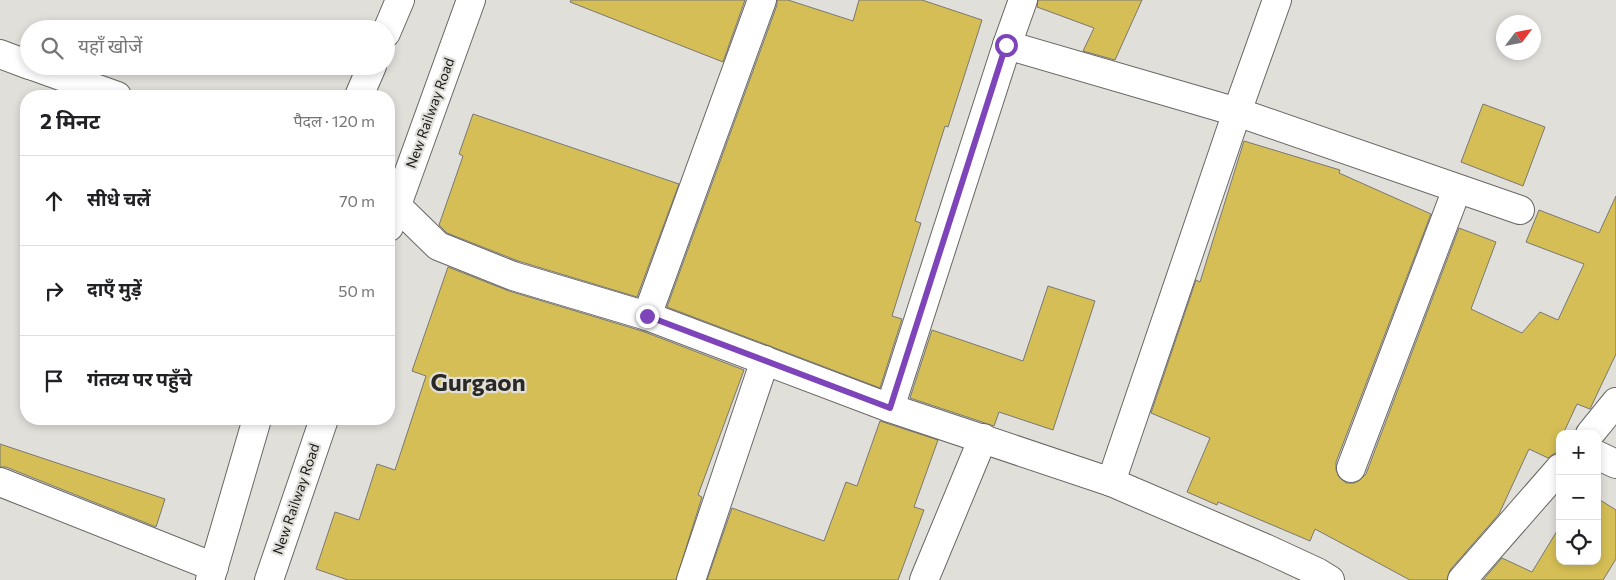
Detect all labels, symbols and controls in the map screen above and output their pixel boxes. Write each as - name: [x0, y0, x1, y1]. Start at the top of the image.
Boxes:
- north arrow: [1496, 15, 1541, 60]
- search box: [20, 20, 395, 75]
- icon: search: [38, 34, 66, 62]
- text: यहाँ खोजें: [78, 34, 142, 57]
- route start: [995, 34, 1018, 57]
- street label: New Railway Road: [402, 55, 457, 170]
- text: 2 मिनट: [40, 108, 100, 133]
- text: पैदल · 120 m: [294, 111, 375, 130]
- icon: ahead: [40, 187, 68, 215]
- text: सीधे चलें: [87, 187, 151, 210]
- text: 70 m: [339, 191, 375, 210]
- icon: right: [40, 277, 68, 305]
- text: दाएँ मुड़ें: [87, 277, 142, 300]
- text: 50 m: [338, 281, 375, 300]
- route end: [636, 305, 659, 328]
- icon: arrive: [40, 367, 68, 395]
- text: गंतव्य पर पहुँचे: [87, 367, 192, 390]
- district label: Gurgaon: [430, 367, 526, 396]
- map controls: [1556, 430, 1601, 565]
- button: +: [1556, 430, 1601, 475]
- street label: New Railway Road: [269, 441, 323, 557]
- button: −: [1556, 475, 1601, 520]
- button: locate: [1556, 520, 1601, 565]

